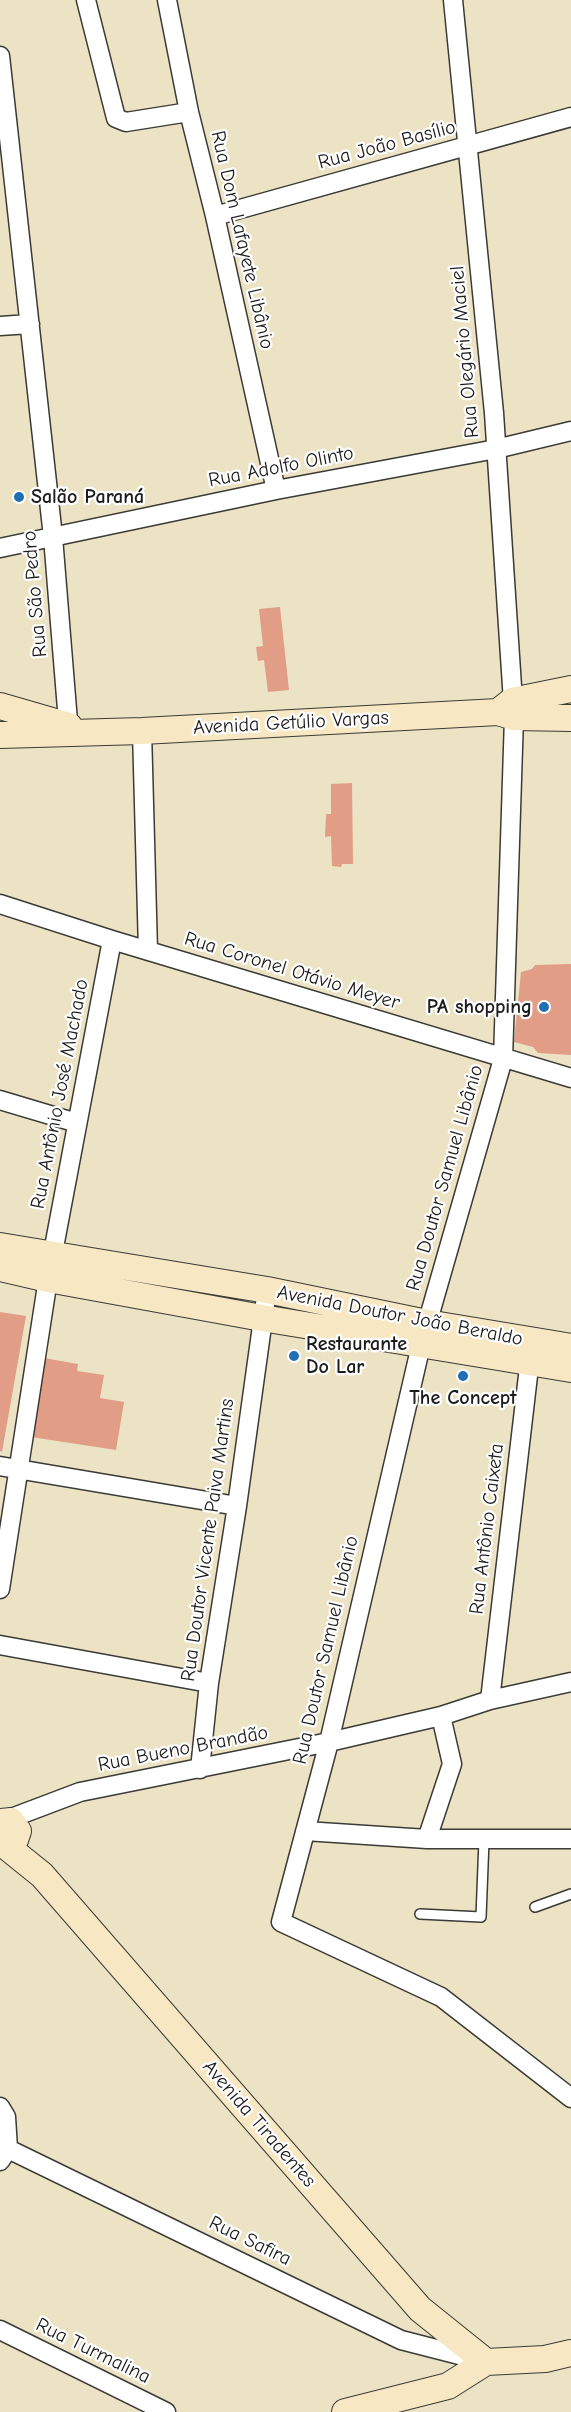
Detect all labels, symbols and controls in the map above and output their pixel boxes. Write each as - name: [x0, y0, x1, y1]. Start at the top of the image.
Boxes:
- street label: Rua João Basílio: [316, 115, 458, 175]
- street label: Rua Dom Lafayete Libânio: [205, 129, 279, 351]
- street label: Rua Olegário Maciel: [446, 265, 484, 439]
- street label: Rua Adolfo Olinto: [206, 441, 356, 493]
- place label: Salão Paraná: [31, 485, 144, 509]
- marker: Salão Paraná: [12, 490, 26, 504]
- street label: Rua São Pedro: [18, 530, 52, 658]
- street label: Avenida Getúlio Vargas: [193, 706, 389, 740]
- street label: Rua Coronel Otávio Meyer: [181, 927, 403, 1015]
- street label: Rua Antônio José Machado: [26, 977, 94, 1211]
- place label: PA shopping: [427, 995, 532, 1019]
- marker: PA shopping: [537, 1000, 551, 1014]
- street label: Rua Doutor Samuel Libânio: [401, 1062, 489, 1294]
- street label: Avenida Doutor João Beraldo: [275, 1280, 525, 1352]
- place label: Restaurante Do Lar: [306, 1332, 407, 1379]
- marker: Restaurante Do Lar: [287, 1349, 301, 1363]
- marker: The Concept: [456, 1369, 470, 1383]
- place label: The Concept: [409, 1386, 517, 1410]
- street label: Rua Doutor Vicente Paiva Martins: [176, 1397, 240, 1683]
- street label: Rua Antônio Caixeta: [465, 1442, 509, 1616]
- street label: Rua Doutor Samuel Libânio: [288, 1533, 364, 1767]
- street label: Rua Bueno Brandão: [96, 1721, 270, 1777]
- street label: Avenida Tiradentes: [197, 2055, 321, 2193]
- street label: Rua Safira: [205, 2211, 295, 2271]
- street label: Rua Turmalina: [32, 2313, 154, 2389]

